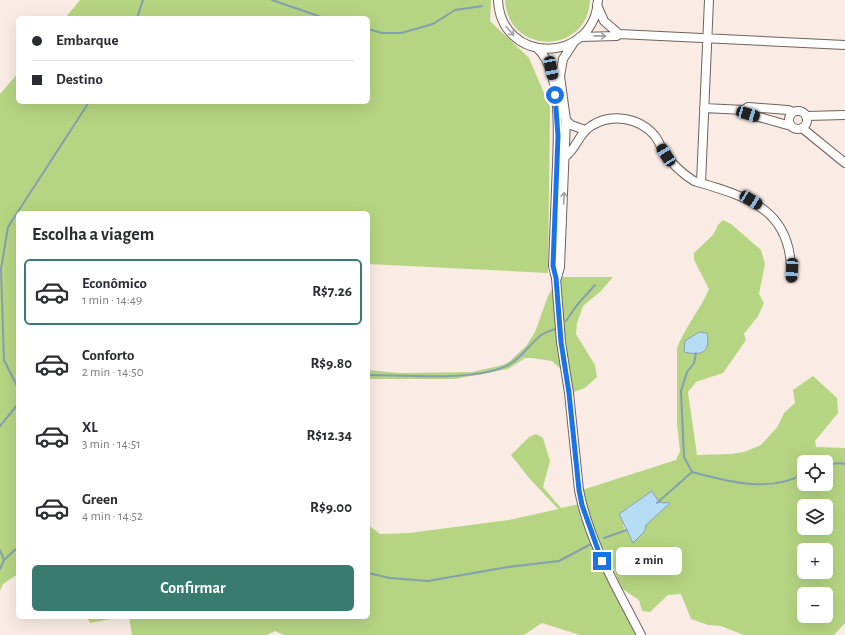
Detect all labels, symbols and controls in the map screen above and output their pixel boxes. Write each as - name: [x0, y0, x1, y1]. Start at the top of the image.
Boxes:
- one-way arrow: [505, 26, 514, 37]
- one-way arrow: [593, 32, 606, 40]
- text: Embarque: [56, 33, 118, 48]
- car: [543, 55, 559, 81]
- text: Destino: [56, 72, 103, 87]
- route start: [546, 86, 564, 104]
- car: [735, 105, 761, 123]
- car: [655, 142, 677, 168]
- car: [738, 189, 764, 211]
- one-way arrow: [560, 192, 567, 205]
- text: Escolha a viagem: [32, 226, 154, 244]
- car: [785, 258, 799, 282]
- icon: car: [34, 274, 70, 310]
- text: Econômico: [82, 276, 147, 291]
- text: R$7.26: [312, 284, 352, 299]
- text: 1 min · 14:49: [82, 294, 142, 307]
- icon: car: [34, 346, 70, 382]
- text: Conforto: [82, 348, 134, 363]
- text: R$9.80: [311, 356, 352, 371]
- text: 2 min · 14:50: [82, 366, 144, 379]
- icon: car: [34, 418, 70, 454]
- text: XL: [82, 420, 98, 435]
- text: R$12.34: [306, 428, 352, 443]
- text: 3 min · 14:51: [82, 438, 141, 451]
- map controls: [797, 455, 833, 623]
- button: locate: [797, 455, 833, 491]
- icon: car: [34, 490, 70, 526]
- text: Green: [82, 492, 118, 507]
- button: layers: [797, 499, 833, 535]
- text: R$9.00: [310, 500, 352, 515]
- text: 4 min · 14:52: [82, 510, 143, 523]
- button: +: [797, 543, 833, 579]
- callout: 2 min: [616, 547, 682, 575]
- route end: [593, 552, 611, 570]
- text: 2 min: [635, 554, 663, 567]
- button: Confirmar: [32, 565, 354, 611]
- button: −: [797, 587, 833, 623]

